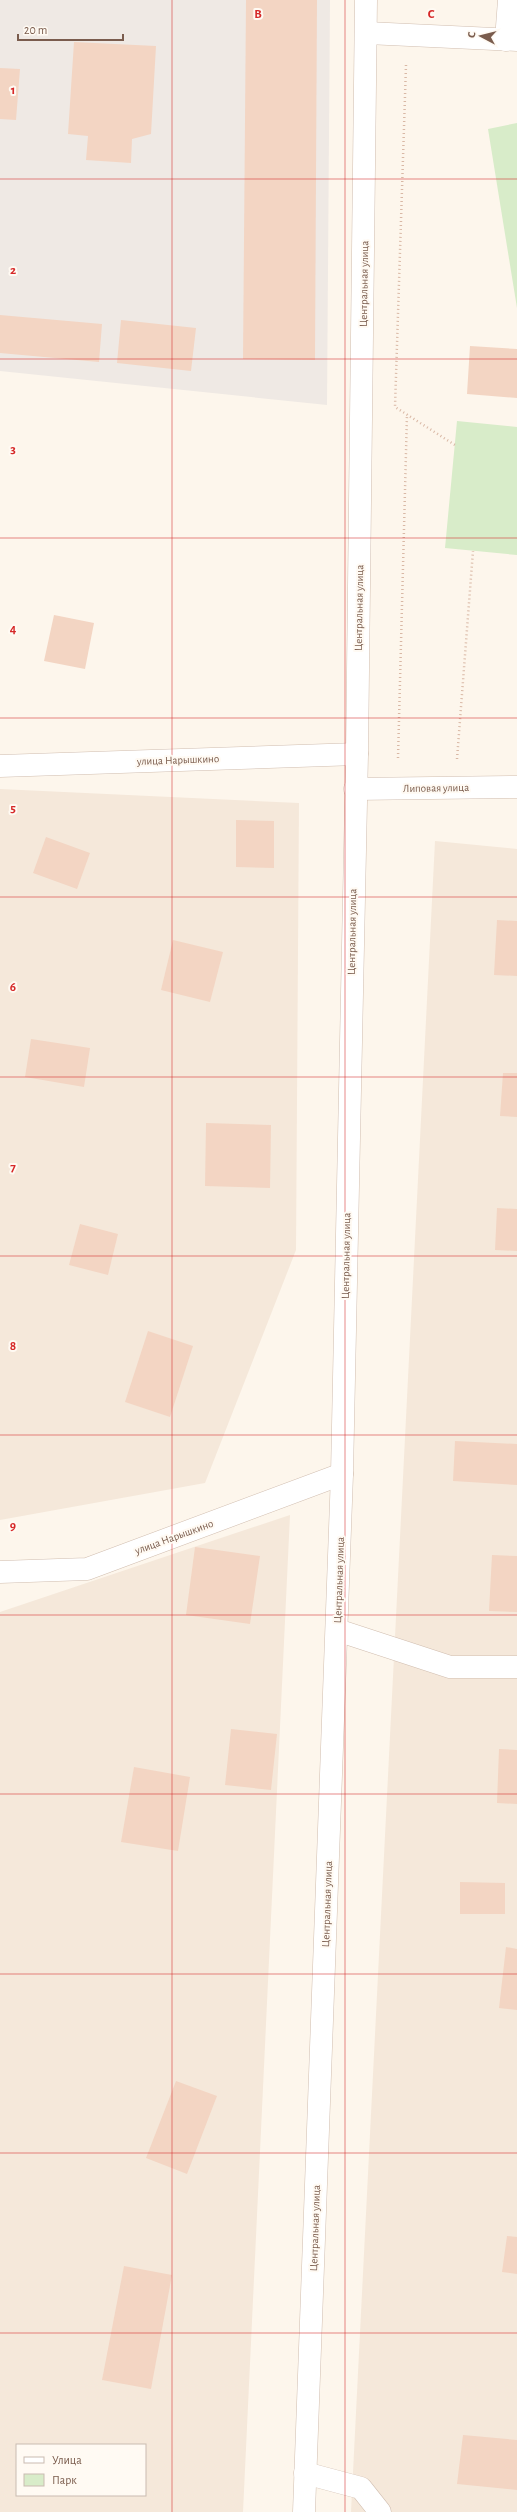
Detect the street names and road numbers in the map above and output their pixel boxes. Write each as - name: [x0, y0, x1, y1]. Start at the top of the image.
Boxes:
- street label: Центральная улица: [358, 241, 370, 327]
- street label: Центральная улица: [353, 565, 365, 651]
- street label: улица Нарышкино: [136, 753, 219, 767]
- street label: Липовая улица: [403, 782, 469, 794]
- street label: Центральная улица: [346, 889, 358, 975]
- street label: Центральная улица: [340, 1213, 352, 1299]
- street label: улица Нарышкино: [132, 1518, 215, 1557]
- street label: Центральная улица: [332, 1537, 346, 1623]
- street label: Центральная улица: [320, 1861, 334, 1947]
- street label: Центральная улица: [308, 2185, 322, 2271]

